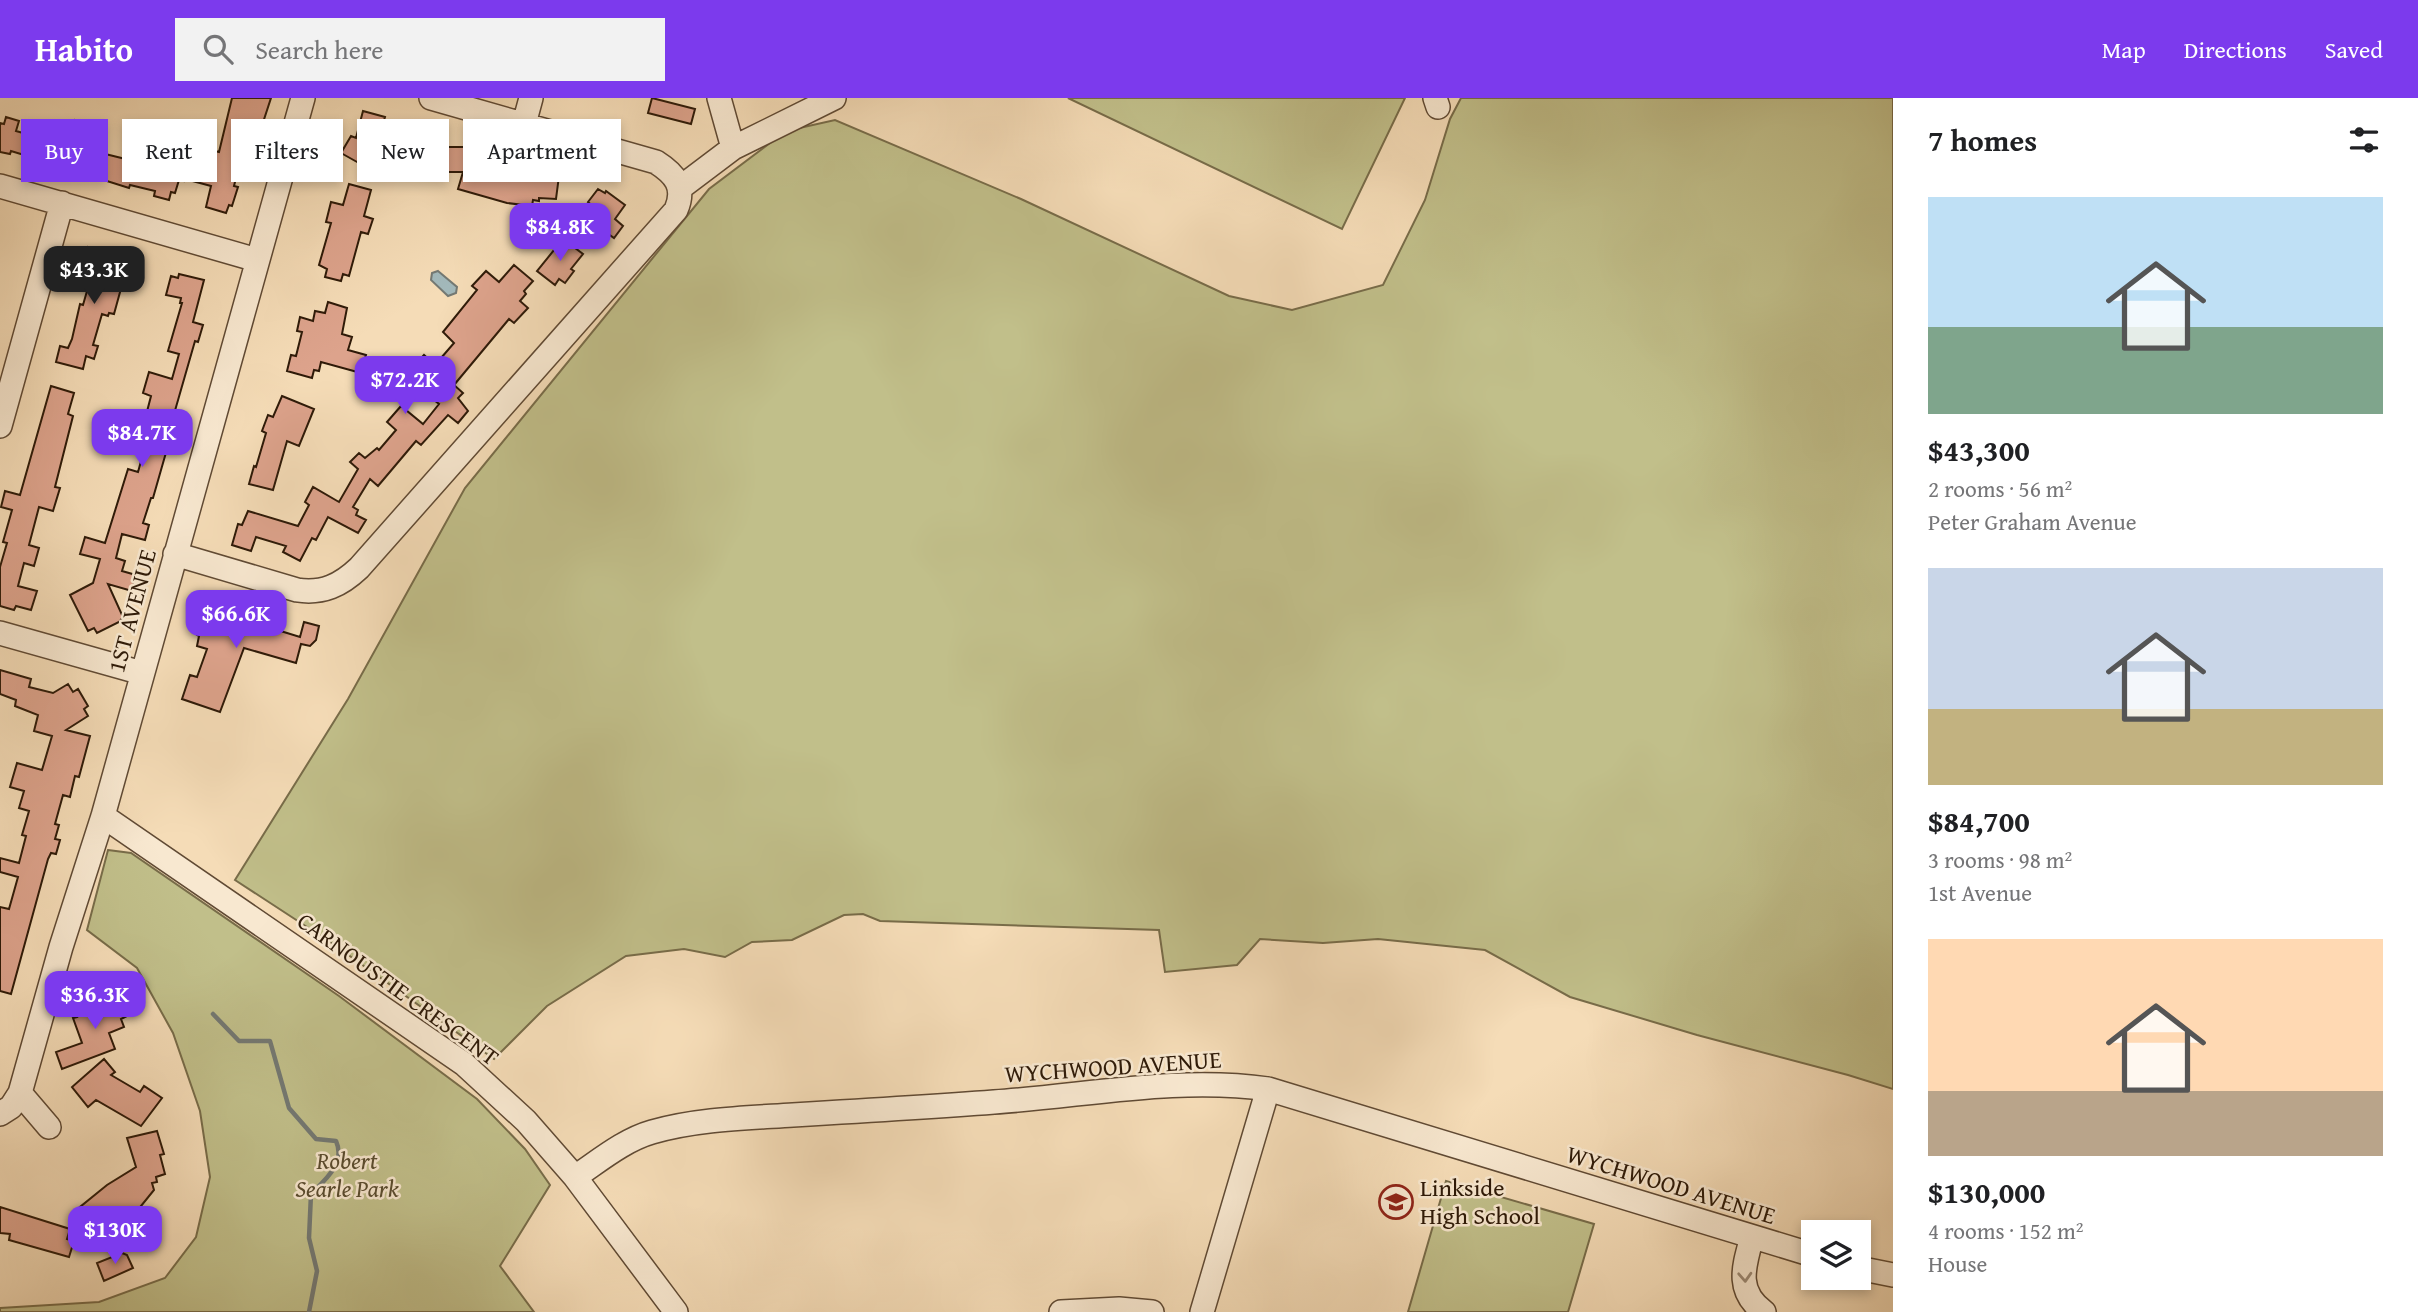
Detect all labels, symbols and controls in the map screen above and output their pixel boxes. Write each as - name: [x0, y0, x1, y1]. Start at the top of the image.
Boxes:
- search box: [175, 18, 665, 81]
- text: Habito: [35, 25, 133, 73]
- icon: search: [199, 30, 237, 68]
- text: Search here: [255, 30, 383, 69]
- text: Map: [2102, 32, 2146, 67]
- text: Directions: [2184, 32, 2287, 67]
- text: Saved: [2325, 32, 2383, 67]
- text: 7 homes: [1928, 118, 2037, 162]
- chip: Buy: [21, 119, 108, 182]
- chip: Rent: [122, 119, 217, 182]
- chip: Filters: [231, 119, 343, 182]
- chip: New: [357, 119, 449, 182]
- chip: Apartment: [463, 119, 621, 182]
- icon: filters: [2345, 121, 2383, 159]
- pin: $84.8K: [503, 204, 617, 263]
- text: $84.8K: [526, 209, 594, 242]
- icon: home: [2093, 243, 2219, 369]
- pin: $43.3K: [37, 246, 151, 306]
- text: $43.3K: [60, 252, 128, 285]
- pin: $72.2K: [348, 356, 462, 416]
- text: $72.2K: [371, 362, 439, 395]
- pin: $84.7K: [85, 410, 199, 469]
- text: $84.7K: [108, 415, 176, 448]
- text: $43,300: [1928, 428, 2030, 472]
- text: 2 rooms · 56 m²: [1928, 472, 2072, 505]
- text: Peter Graham Avenue: [1928, 505, 2137, 538]
- street label: 1ST AVENUE: [98, 545, 165, 676]
- pin: $66.6K: [179, 590, 293, 650]
- text: $66.6K: [202, 596, 270, 629]
- icon: home: [2093, 614, 2219, 740]
- text: $84,700: [1928, 799, 2030, 843]
- text: 3 rooms · 98 m²: [1928, 843, 2072, 876]
- text: 1st Avenue: [1928, 876, 2032, 909]
- street label: CARNOUSTIE CRESCENT: [290, 903, 506, 1074]
- pin: $36.3K: [38, 972, 152, 1031]
- text: $36.3K: [61, 977, 129, 1010]
- icon: home: [2093, 985, 2219, 1111]
- street label: WYCHWOOD AVENUE: [1004, 1041, 1222, 1092]
- street label: WYCHWOOD AVENUE: [1562, 1136, 1780, 1233]
- park label: Robert Searle Park: [295, 1143, 399, 1206]
- place label: Linkside High School: [1420, 1170, 1540, 1233]
- text: $130,000: [1928, 1170, 2045, 1214]
- school or university icon: Linkside High School: [1377, 1183, 1415, 1221]
- pin: $130K: [66, 1206, 164, 1266]
- text: $130K: [84, 1212, 146, 1245]
- text: 4 rooms · 152 m²: [1928, 1214, 2083, 1247]
- map controls: [1801, 1220, 1871, 1290]
- button: layers: [1801, 1220, 1871, 1290]
- text: House: [1928, 1247, 1987, 1280]
- one-way arrow: [1738, 1272, 1753, 1283]

